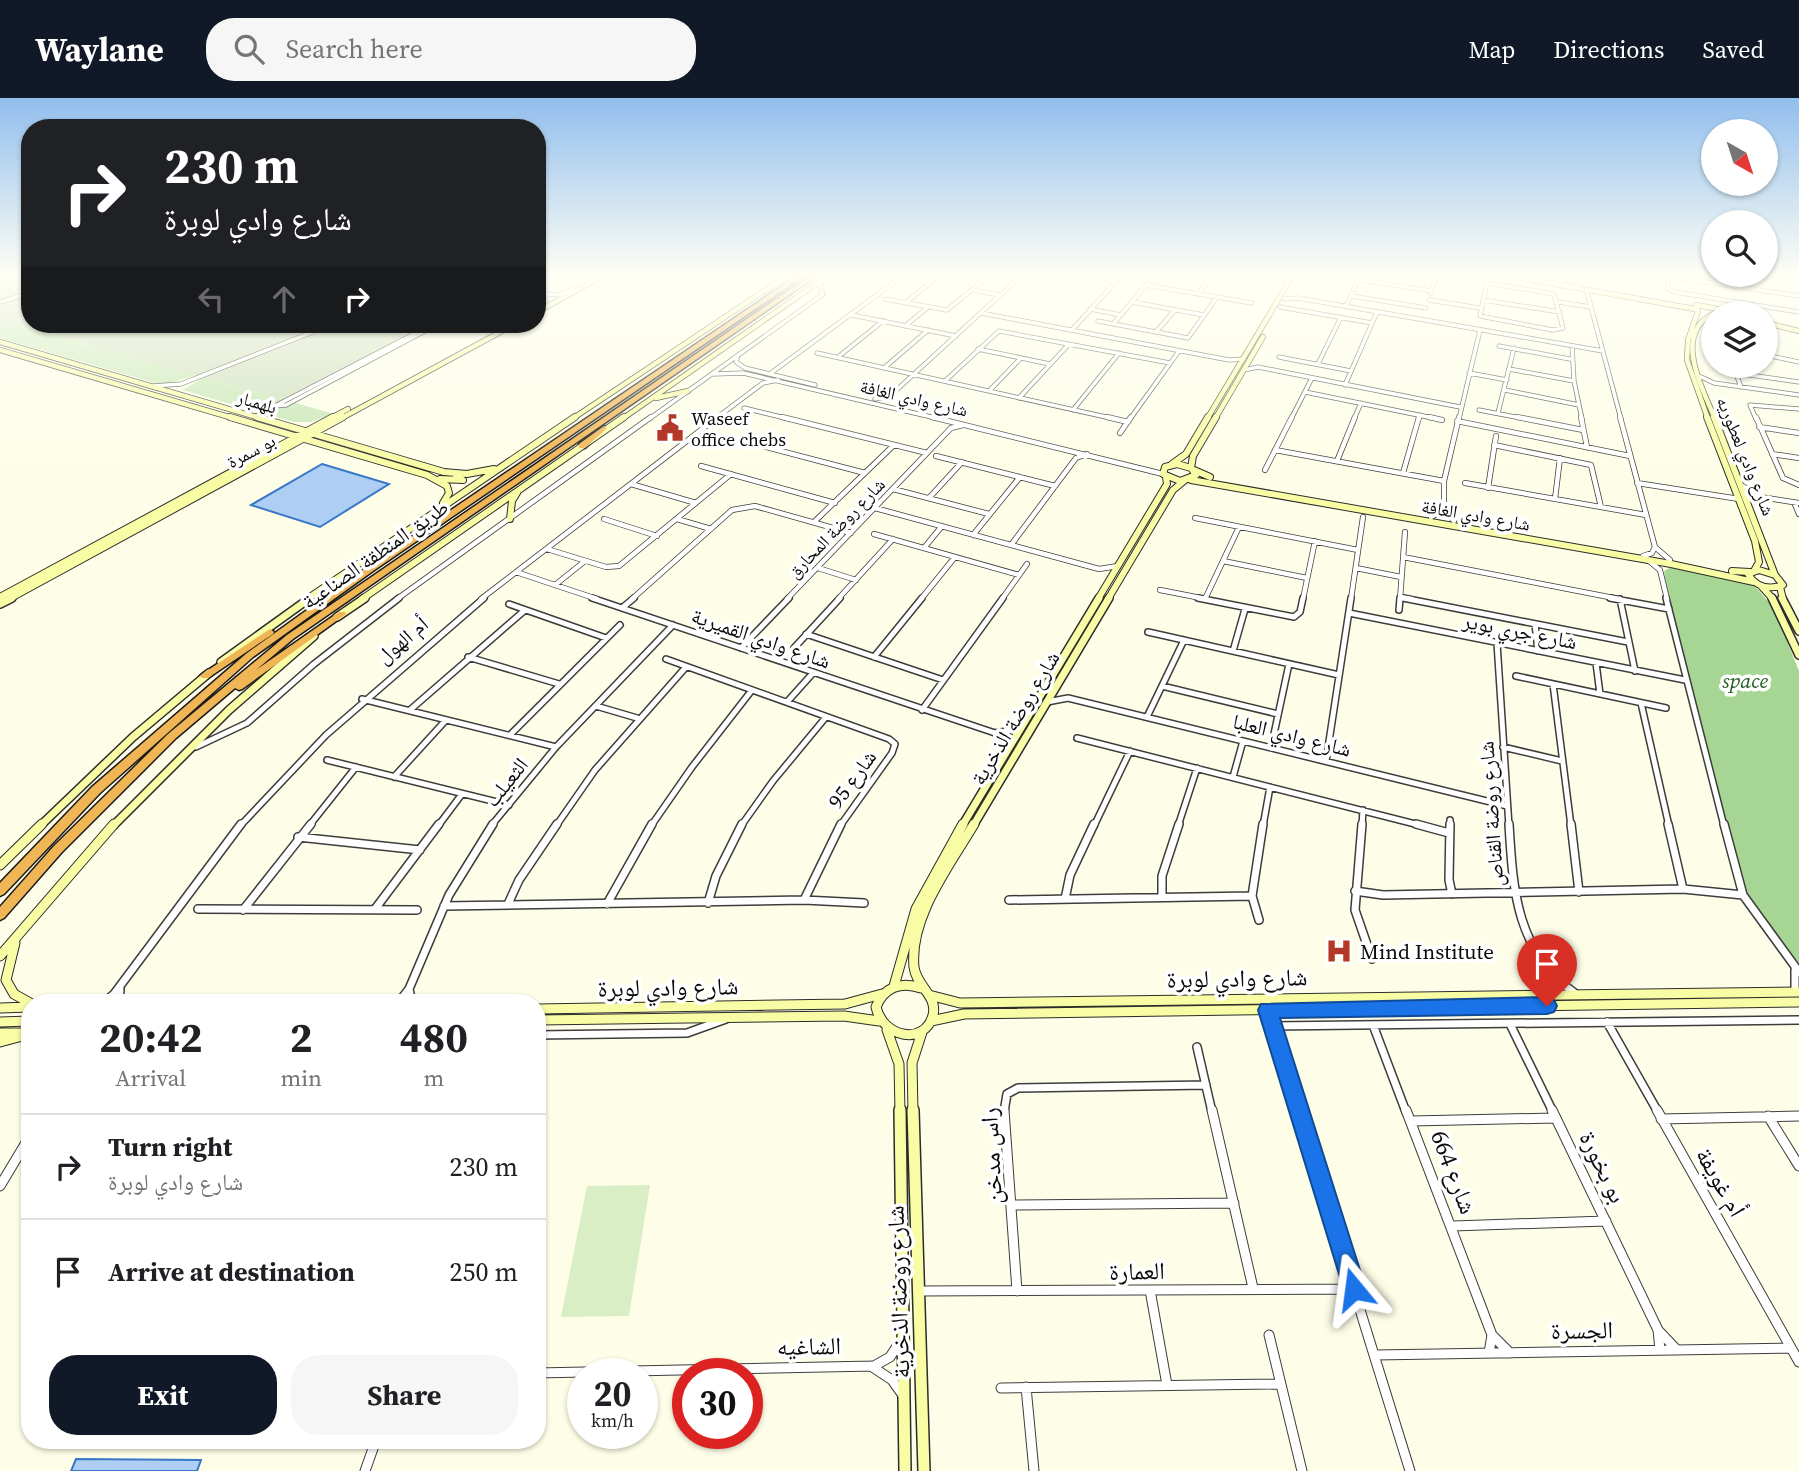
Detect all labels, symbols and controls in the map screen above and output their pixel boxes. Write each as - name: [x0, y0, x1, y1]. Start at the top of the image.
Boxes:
- search box: [206, 18, 696, 81]
- text: Waylane: [35, 27, 164, 72]
- icon: search: [230, 30, 268, 68]
- text: Search here: [286, 31, 423, 67]
- text: Map: [1468, 33, 1515, 66]
- text: Directions: [1553, 33, 1664, 66]
- text: Saved: [1702, 33, 1764, 66]
- north arrow: [1701, 119, 1778, 196]
- map controls: [1701, 119, 1778, 378]
- text: 230 m: [164, 132, 299, 199]
- icon: right: [49, 147, 140, 238]
- text: شارع وادي لوبرة: [164, 197, 352, 241]
- button: search: [1701, 210, 1778, 287]
- icon: left: [192, 280, 230, 318]
- icon: ahead: [265, 280, 303, 318]
- icon: right: [338, 280, 376, 318]
- button: layers: [1701, 301, 1778, 378]
- street label: شارع وادي الغافة: [857, 373, 970, 425]
- street label: بلهمبار: [233, 384, 280, 420]
- street label: شارع وادي لعطوريه: [1708, 393, 1781, 520]
- place label: Waseef office chebs: [691, 406, 786, 452]
- public building icon: Waseef office chebs: [655, 413, 685, 443]
- street label: بو سمرة: [222, 428, 280, 474]
- street label: شارع روضة المحارق: [782, 472, 890, 584]
- street label: طريق المنطقة الصناعية: [296, 493, 454, 615]
- street label: شارع وادي الغافة: [1419, 493, 1532, 539]
- street label: شارع وادي القميرية: [687, 601, 834, 678]
- street label: شارع جري بوير: [1459, 606, 1580, 659]
- street label: أم الهول: [370, 610, 434, 670]
- street label: شارع روضة الذخرية: [964, 646, 1066, 790]
- park label: space: [1722, 666, 1769, 695]
- street label: شارع وادي العلبا: [1229, 706, 1354, 766]
- street label: شارع روضة القناص: [1471, 740, 1511, 888]
- street label: شارع 95: [821, 744, 883, 814]
- street label: الثعيلب: [477, 751, 535, 813]
- pin: [1517, 934, 1577, 1006]
- hospital icon: Mind Institute: [1324, 936, 1354, 966]
- place label: Mind Institute: [1360, 937, 1494, 966]
- icon: arrive: [1528, 945, 1566, 983]
- street label: شارع وادي لوبرة: [1166, 960, 1308, 999]
- street label: شارع وادي لوبرة: [597, 969, 739, 1008]
- text: 20:42: [99, 1008, 203, 1066]
- text: 2: [290, 1008, 313, 1066]
- text: 480: [400, 1008, 468, 1066]
- text: Arrival: [115, 1062, 186, 1094]
- text: min: [280, 1062, 322, 1094]
- text: m: [424, 1062, 444, 1094]
- street label: راس مدخن: [972, 1107, 1010, 1205]
- street label: شارع 664: [1423, 1125, 1485, 1219]
- street label: بو بخورة: [1571, 1125, 1635, 1209]
- text: Turn right: [108, 1129, 232, 1165]
- street label: أم غويفة: [1688, 1141, 1754, 1223]
- icon: right: [49, 1148, 87, 1186]
- text: 230 m: [450, 1149, 518, 1185]
- text: شارع وادي لوبرة: [108, 1166, 243, 1198]
- street label: شارع روضة الذخرية: [878, 1205, 918, 1379]
- position arrow: [1317, 1252, 1391, 1326]
- icon: arrive: [49, 1253, 87, 1291]
- text: Arrive at destination: [108, 1254, 355, 1290]
- text: 250 m: [450, 1254, 518, 1290]
- street label: العمارة: [1109, 1254, 1165, 1288]
- street label: الجسرة: [1551, 1313, 1613, 1347]
- street label: الشاغيه: [777, 1329, 841, 1363]
- button: Exit: [49, 1355, 277, 1435]
- button: Share: [291, 1355, 518, 1435]
- speed limit sign: 30: [672, 1358, 763, 1449]
- text: 20: [594, 1370, 631, 1418]
- text: km/h: [591, 1408, 634, 1433]

